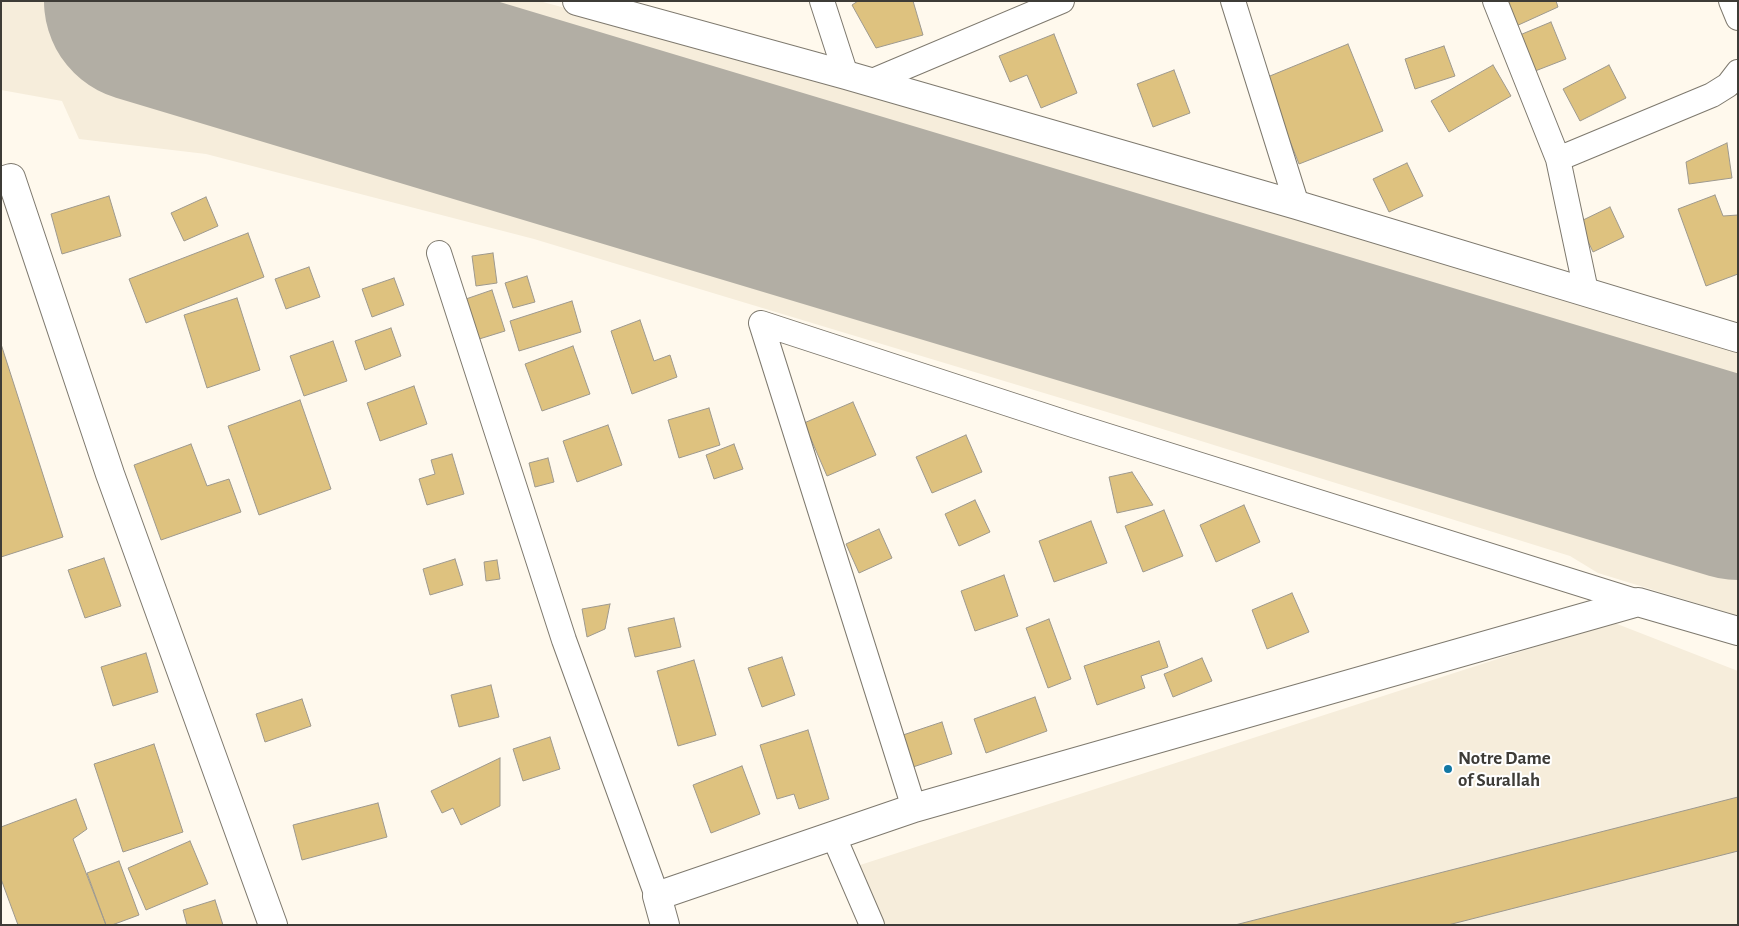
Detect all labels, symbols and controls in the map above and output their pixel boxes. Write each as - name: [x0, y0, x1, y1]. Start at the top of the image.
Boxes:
- place label: Notre Dame of Surallah: [1458, 747, 1551, 791]
- marker: Notre Dame of Surallah: [1442, 763, 1454, 775]

